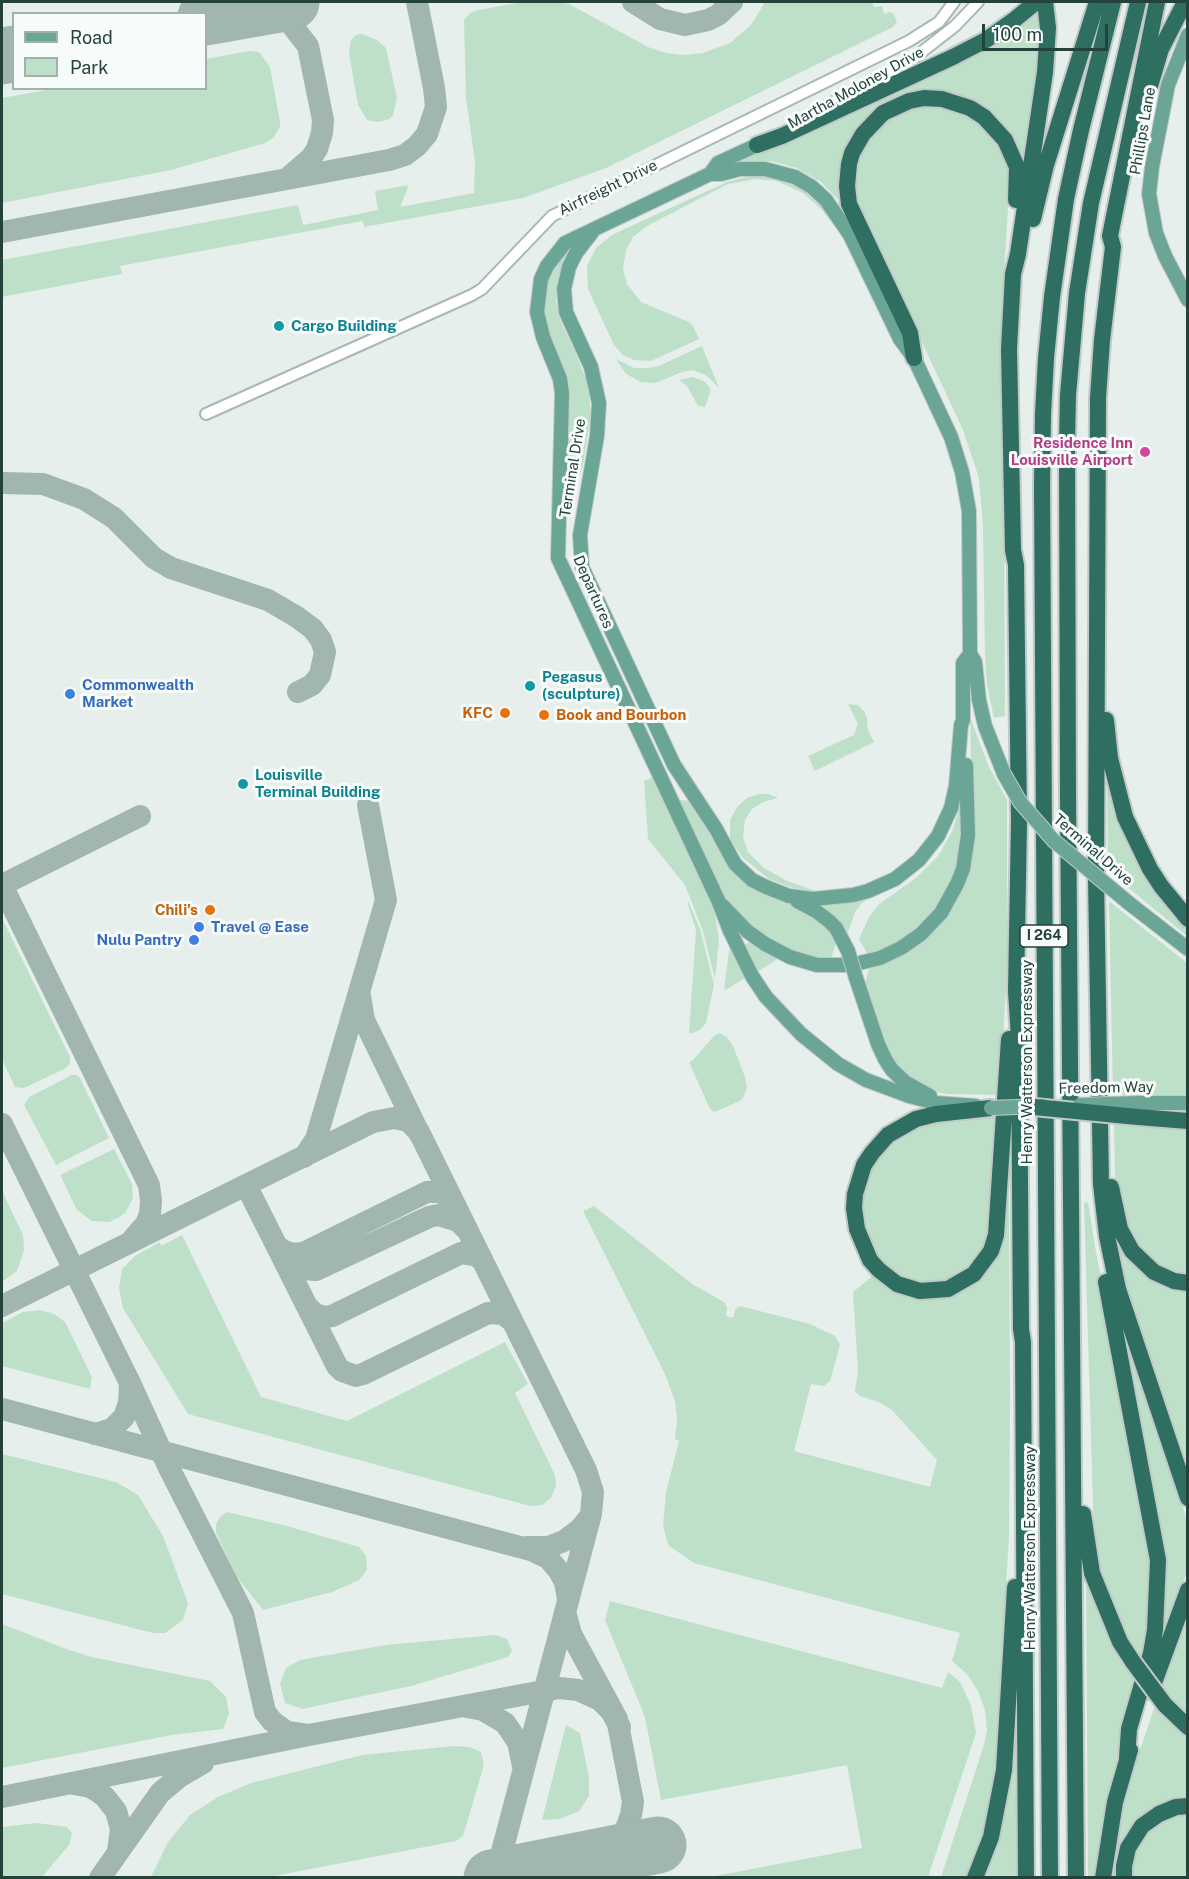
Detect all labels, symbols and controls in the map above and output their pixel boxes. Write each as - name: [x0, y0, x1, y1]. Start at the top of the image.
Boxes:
- legend: [12, 12, 207, 90]
- scale bar: [985, 12, 1111, 50]
- text: 100 m: [993, 24, 1042, 45]
- text: Road: [70, 27, 113, 48]
- street label: Martha Moloney Drive: [785, 43, 927, 133]
- text: Park: [70, 57, 108, 78]
- street label: Phillips Lane: [1126, 86, 1160, 176]
- street label: Airfreight Drive: [556, 156, 660, 220]
- place label: Cargo Building: [291, 317, 397, 335]
- marker: Cargo Building: [272, 319, 286, 333]
- street label: Terminal Drive: [556, 417, 590, 519]
- place label: Residence Inn Louisville Airport: [1011, 434, 1133, 469]
- marker: Residence Inn Louisville Airport: [1138, 445, 1152, 459]
- street label: Departures: [569, 553, 617, 631]
- place label: Pegasus (sculpture): [542, 668, 621, 703]
- place label: Commonwealth Market: [82, 676, 194, 711]
- marker: Pegasus (sculpture): [523, 679, 537, 693]
- marker: Commonwealth Market: [63, 687, 77, 701]
- place label: KFC: [462, 704, 493, 722]
- marker: KFC: [498, 706, 512, 720]
- place label: Book and Bourbon: [556, 706, 686, 724]
- marker: Book and Bourbon: [537, 708, 551, 722]
- place label: Louisville Terminal Building: [255, 766, 380, 801]
- marker: Louisville Terminal Building: [236, 777, 250, 791]
- street label: Terminal Drive: [1049, 810, 1137, 890]
- place label: Chili's: [155, 901, 198, 919]
- marker: Chili's: [203, 903, 217, 917]
- place label: Travel @ Ease: [211, 918, 309, 936]
- marker: Travel @ Ease: [192, 920, 206, 934]
- road number: I 264: [1020, 925, 1068, 947]
- place label: Nulu Pantry: [96, 931, 182, 949]
- marker: Nulu Pantry: [187, 933, 201, 947]
- street label: Henry Watterson Expressway: [1018, 960, 1036, 1164]
- street label: Freedom Way: [1058, 1078, 1154, 1098]
- street label: Henry Watterson Expressway: [1021, 1446, 1039, 1650]

